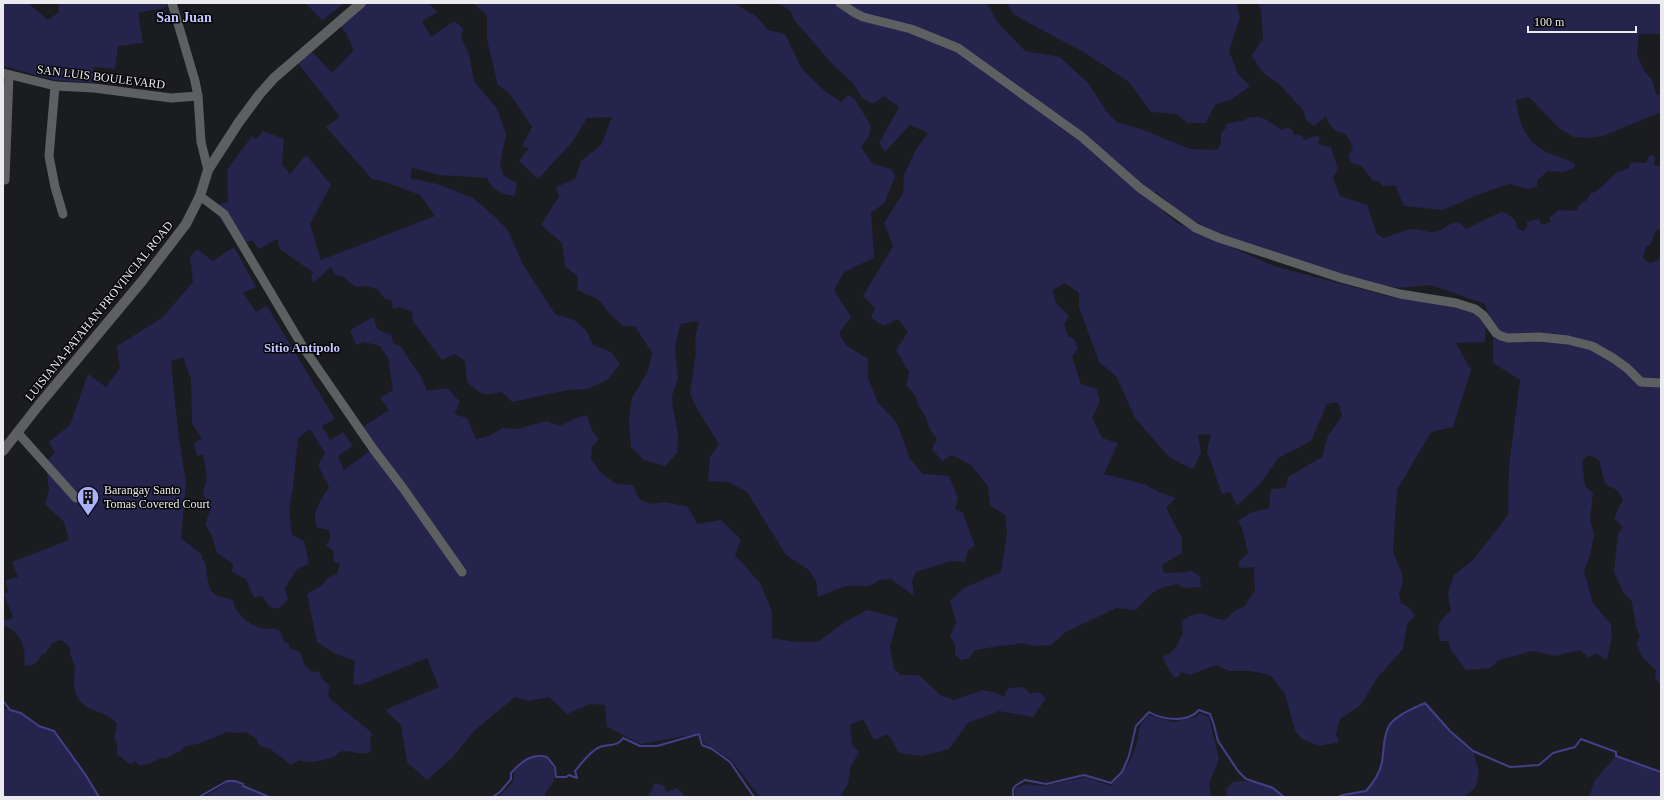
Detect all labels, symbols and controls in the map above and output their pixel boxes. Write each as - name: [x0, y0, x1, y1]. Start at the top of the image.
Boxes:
- scale bar: [1528, 8, 1636, 34]
- district label: San Juan: [156, 10, 212, 25]
- text: 100 m: [1534, 15, 1565, 29]
- street label: SAN LUIS BOULEVARD: [36, 62, 166, 92]
- street label: LUISIANA-PATAHAN PROVINCIAL ROAD: [22, 218, 176, 404]
- district label: Sitio Antipolo: [264, 340, 340, 355]
- place label: Barangay Santo Tomas Covered Court: [104, 483, 210, 511]
- building icon: Barangay Santo Tomas Covered Court: [75, 484, 101, 517]

